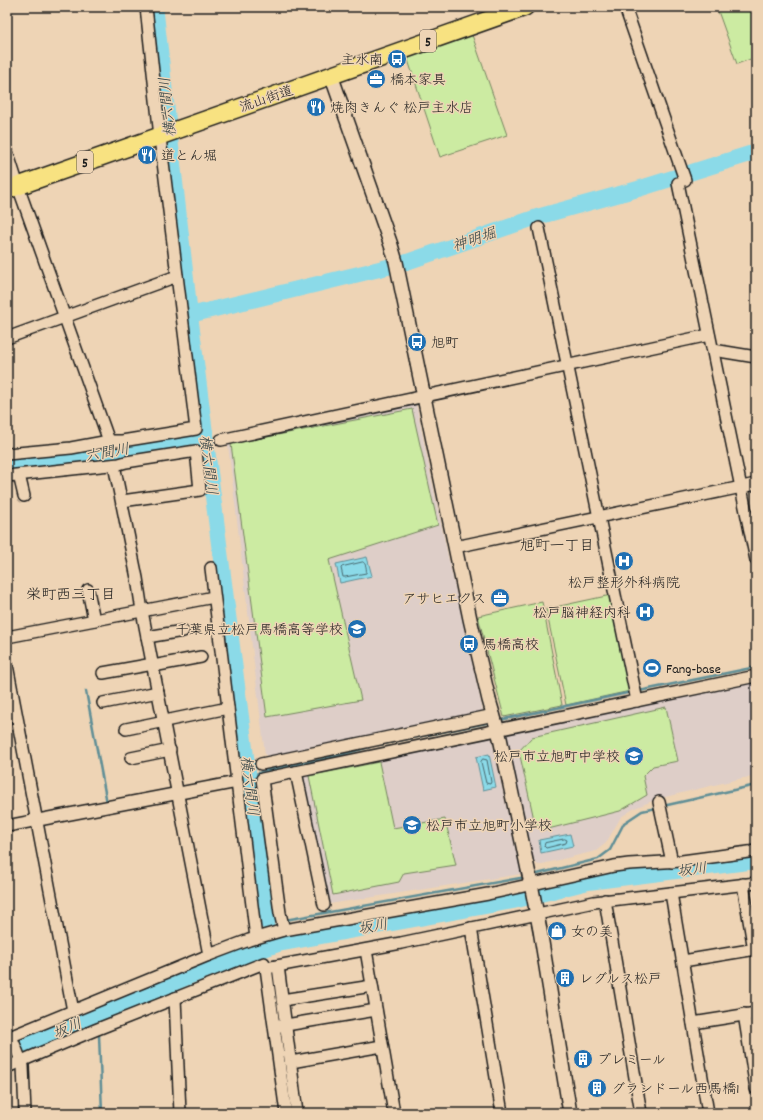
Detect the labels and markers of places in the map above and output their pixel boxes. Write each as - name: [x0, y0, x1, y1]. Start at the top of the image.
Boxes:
- bus stop icon: 主水南: [386, 48, 408, 70]
- place label: 主水南: [341, 51, 383, 71]
- office icon: 橋本家具: [365, 68, 387, 90]
- place label: 橋本家具: [390, 71, 446, 91]
- restaurant icon: 焼肉きんぐ 松戸主水店: [305, 96, 327, 118]
- place label: 焼肉きんぐ 松戸主水店: [330, 99, 473, 119]
- restaurant icon: 道とん堀: [136, 144, 158, 166]
- place label: 道とん堀: [161, 147, 217, 167]
- bus stop icon: 旭町: [406, 331, 428, 353]
- place label: 旭町: [431, 334, 459, 354]
- hospital icon: 松戸整形外科病院: [613, 550, 635, 572]
- place label: 松戸整形外科病院: [568, 574, 680, 594]
- office icon: アサヒエクス: [489, 587, 511, 609]
- place label: アサヒエクス: [402, 590, 486, 610]
- hospital icon: 松戸脳神経内科: [634, 601, 656, 623]
- place label: 松戸脳神経内科: [533, 604, 631, 624]
- school or university icon: 千葉県立松戸馬橋高等学校: [346, 618, 368, 640]
- place label: 千葉県立松戸馬橋高等学校: [175, 621, 343, 641]
- bus stop icon: 馬橋高校: [458, 633, 480, 655]
- place label: 馬橋高校: [483, 636, 539, 656]
- sports icon: Fang-base: [641, 657, 663, 679]
- place label: Fang-base: [666, 660, 721, 680]
- school or university icon: 松戸市立旭町中学校: [623, 745, 645, 767]
- place label: 松戸市立旭町中学校: [494, 748, 620, 768]
- school or university icon: 松戸市立旭町小学校: [401, 814, 423, 836]
- place label: 松戸市立旭町小学校: [426, 817, 552, 837]
- shop icon: 女の美: [546, 920, 568, 942]
- place label: 女の美: [571, 923, 613, 943]
- building icon: レグルス松戸: [554, 967, 576, 989]
- place label: レグルス松戸: [579, 970, 662, 990]
- building icon: プレミール: [572, 1048, 594, 1070]
- place label: プレミール: [597, 1051, 666, 1071]
- building icon: グランドール西馬橋1: [586, 1077, 608, 1099]
- place label: グランドール西馬橋1: [611, 1080, 739, 1100]

